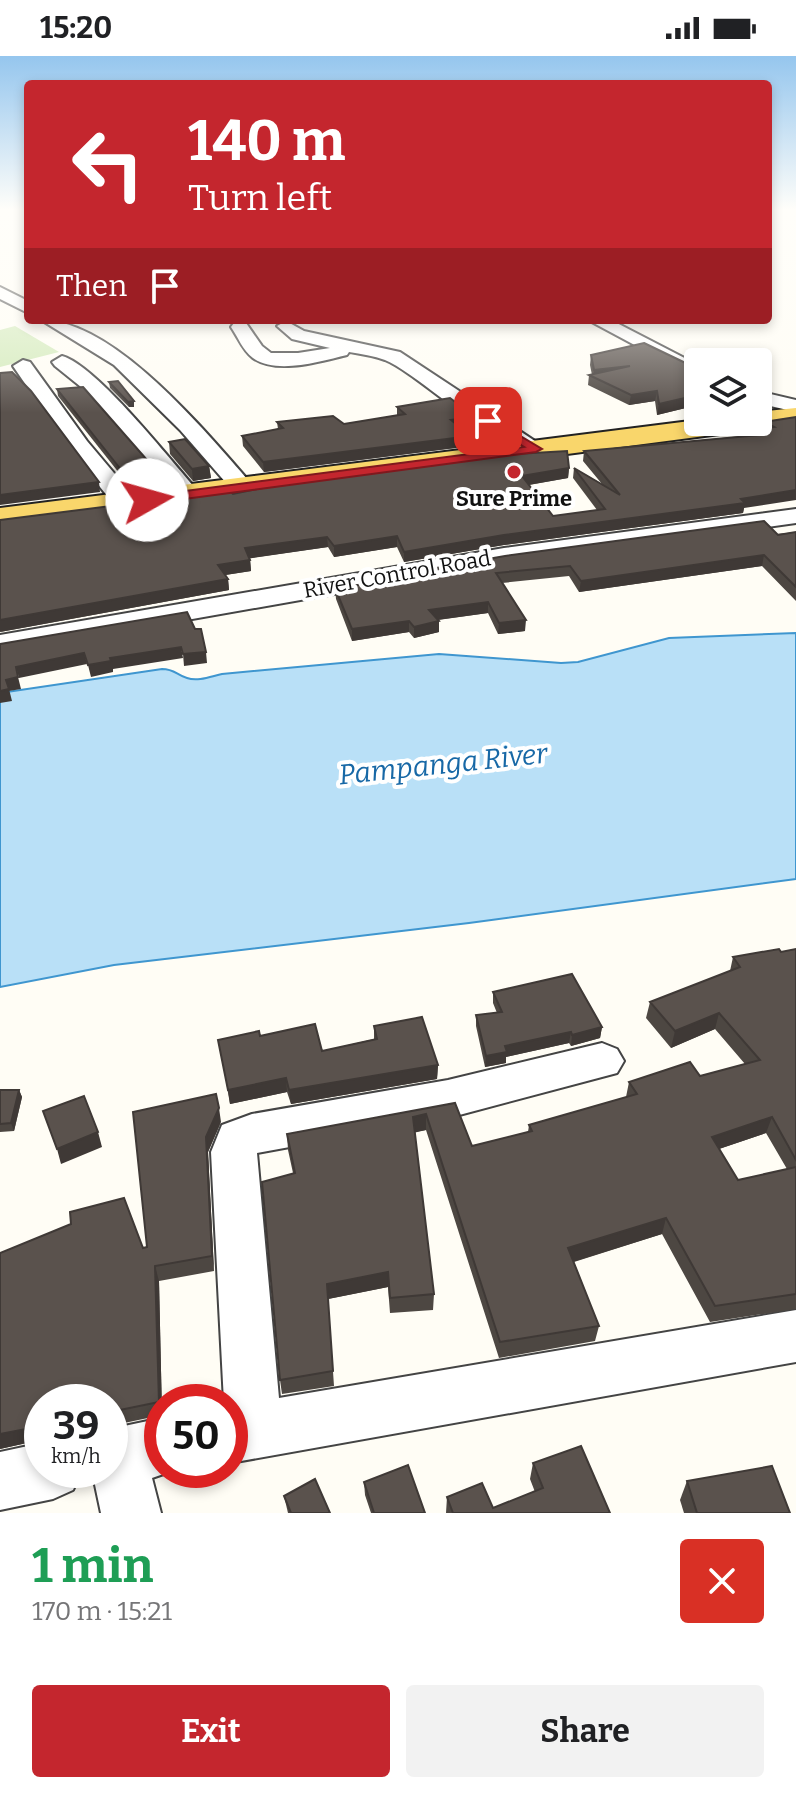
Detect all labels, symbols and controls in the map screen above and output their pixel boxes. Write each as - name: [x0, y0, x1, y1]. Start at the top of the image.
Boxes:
- text: 15:20: [40, 10, 112, 46]
- text: 140 m: [188, 108, 345, 175]
- icon: left: [56, 112, 160, 216]
- text: Turn left: [188, 176, 332, 220]
- icon: arrive: [143, 264, 187, 308]
- text: Then: [56, 268, 127, 304]
- map controls: [684, 348, 772, 436]
- button: layers: [684, 348, 772, 436]
- pin: [454, 387, 522, 455]
- icon: arrive: [466, 399, 510, 443]
- position arrow: [105, 458, 189, 542]
- marker: Sure Prime: [505, 463, 523, 481]
- place label: Sure Prime: [456, 485, 572, 512]
- street label: River Control Road: [301, 544, 493, 604]
- water label: Pampanga River: [337, 736, 551, 791]
- speed limit sign: 50: [144, 1384, 248, 1488]
- text: 39: [53, 1402, 99, 1450]
- text: km/h: [51, 1444, 101, 1468]
- text: 1 min: [32, 1537, 153, 1595]
- button: close: [680, 1539, 764, 1623]
- text: 170 m · 15:21: [32, 1596, 172, 1627]
- button: Exit: [32, 1685, 390, 1777]
- button: Share: [406, 1685, 764, 1777]

